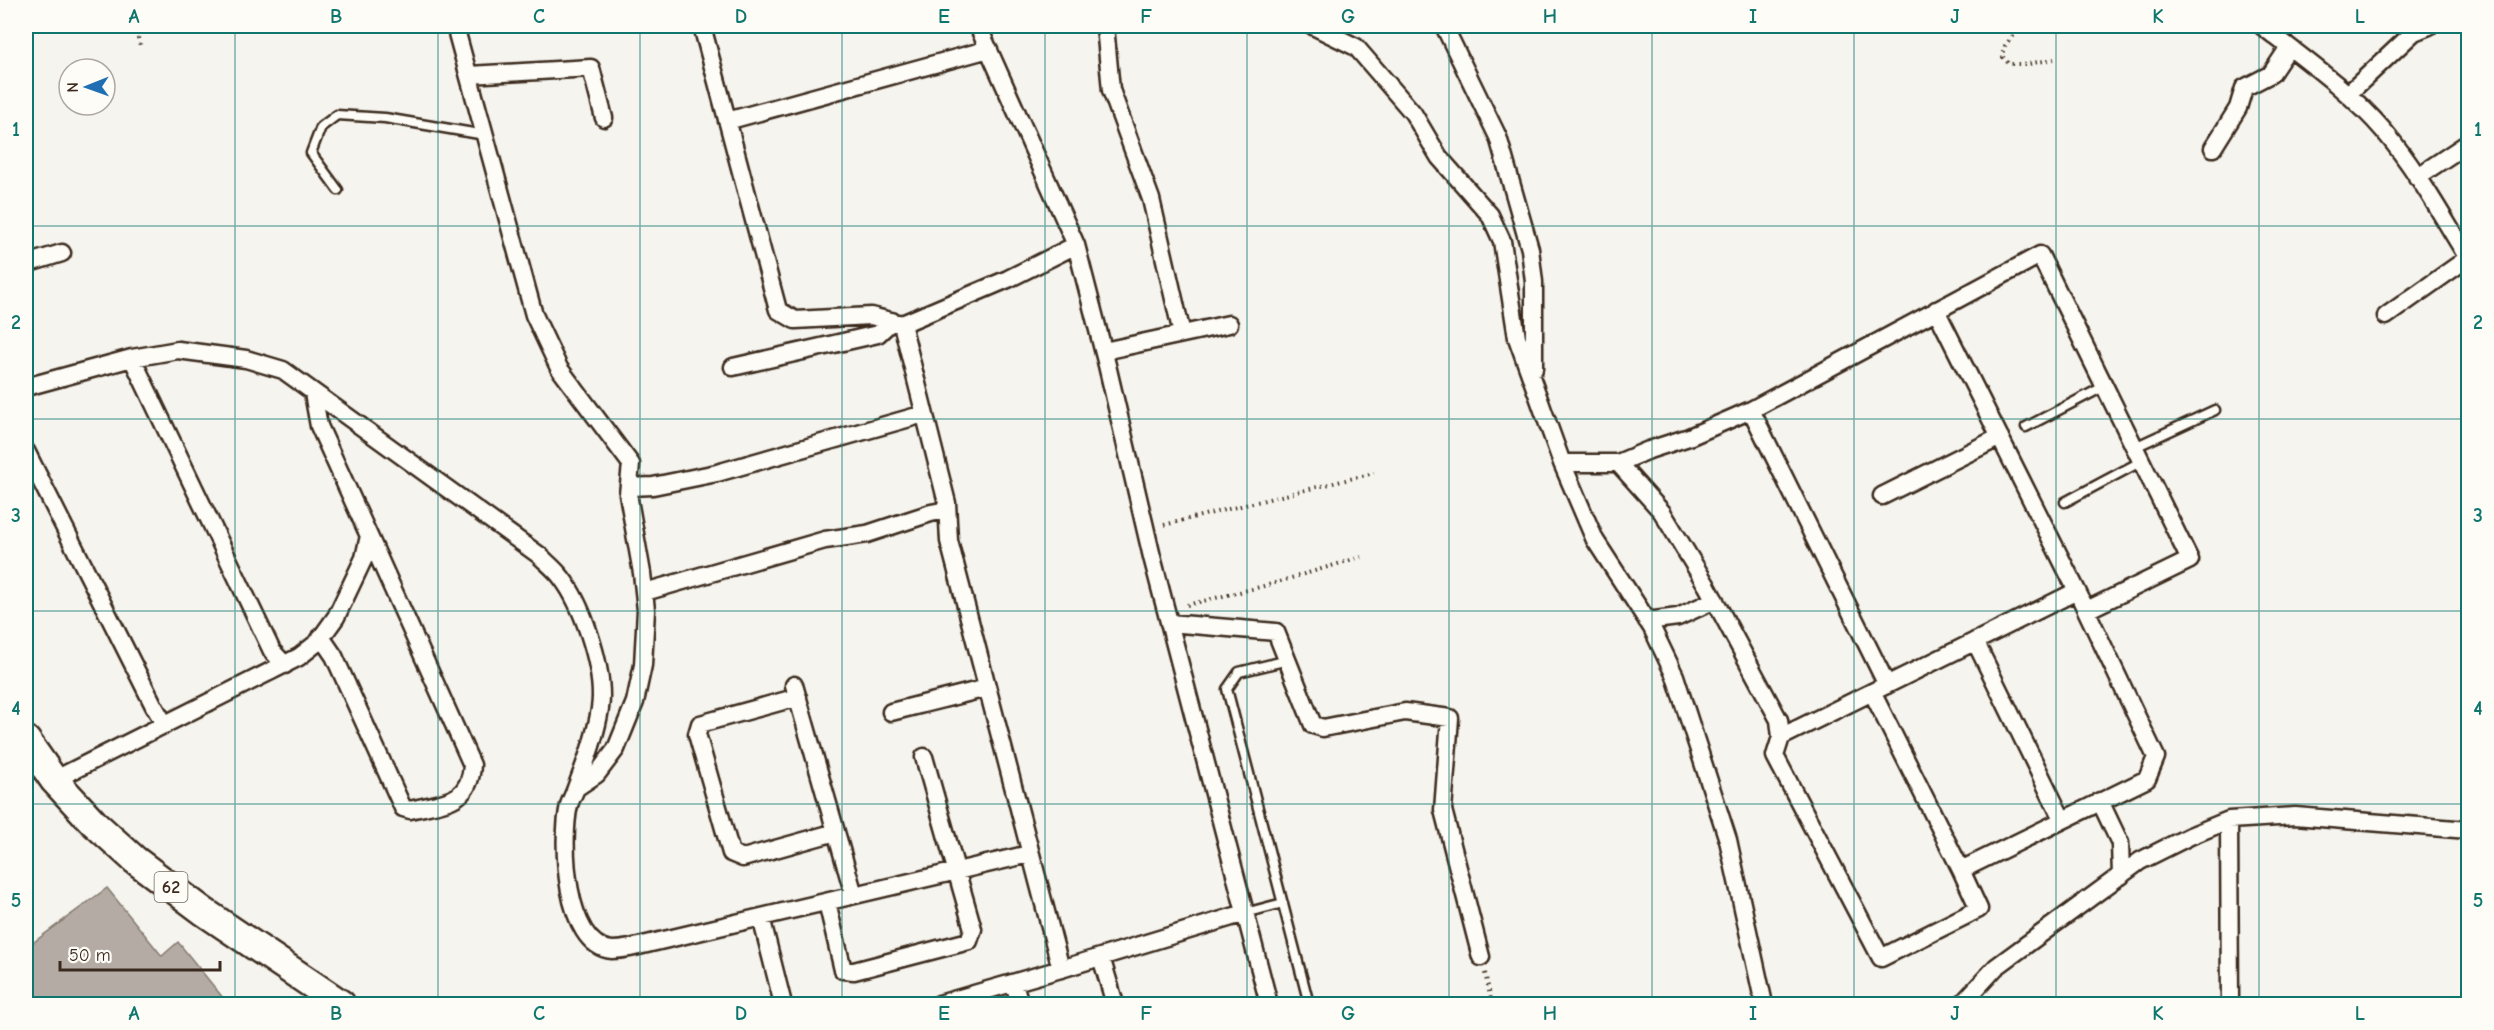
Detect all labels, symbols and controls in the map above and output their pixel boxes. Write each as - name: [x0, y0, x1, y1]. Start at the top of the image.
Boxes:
- text: A: [128, 5, 140, 28]
- text: B: [330, 5, 342, 28]
- text: C: [533, 5, 545, 28]
- text: D: [735, 5, 747, 28]
- text: E: [938, 5, 950, 28]
- text: F: [1140, 5, 1152, 28]
- text: G: [1341, 5, 1355, 28]
- text: H: [1543, 5, 1557, 28]
- text: I: [1749, 5, 1757, 28]
- text: J: [1950, 5, 1960, 28]
- text: K: [2152, 5, 2164, 28]
- text: L: [2355, 5, 2365, 28]
- north arrow: [57, 57, 117, 117]
- text: N: [64, 82, 82, 93]
- text: 1: [12, 118, 20, 141]
- text: 1: [2474, 118, 2482, 141]
- text: 2: [11, 311, 21, 334]
- text: 2: [2473, 311, 2483, 334]
- text: 3: [11, 504, 21, 527]
- text: 3: [2473, 504, 2483, 527]
- text: 4: [11, 697, 21, 720]
- text: 4: [2473, 697, 2483, 720]
- road number: 62: [154, 872, 188, 902]
- text: 5: [11, 889, 21, 912]
- text: 5: [2473, 889, 2483, 912]
- scale bar: [60, 934, 220, 972]
- text: 50 m: [69, 945, 111, 966]
- text: A: [128, 1002, 140, 1025]
- text: B: [330, 1002, 342, 1025]
- text: C: [533, 1002, 545, 1025]
- text: D: [735, 1002, 747, 1025]
- text: E: [938, 1002, 950, 1025]
- text: F: [1140, 1002, 1152, 1025]
- text: G: [1341, 1002, 1355, 1025]
- text: H: [1543, 1002, 1557, 1025]
- text: I: [1749, 1002, 1757, 1025]
- text: J: [1950, 1002, 1960, 1025]
- text: K: [2152, 1002, 2164, 1025]
- text: L: [2355, 1002, 2365, 1025]

